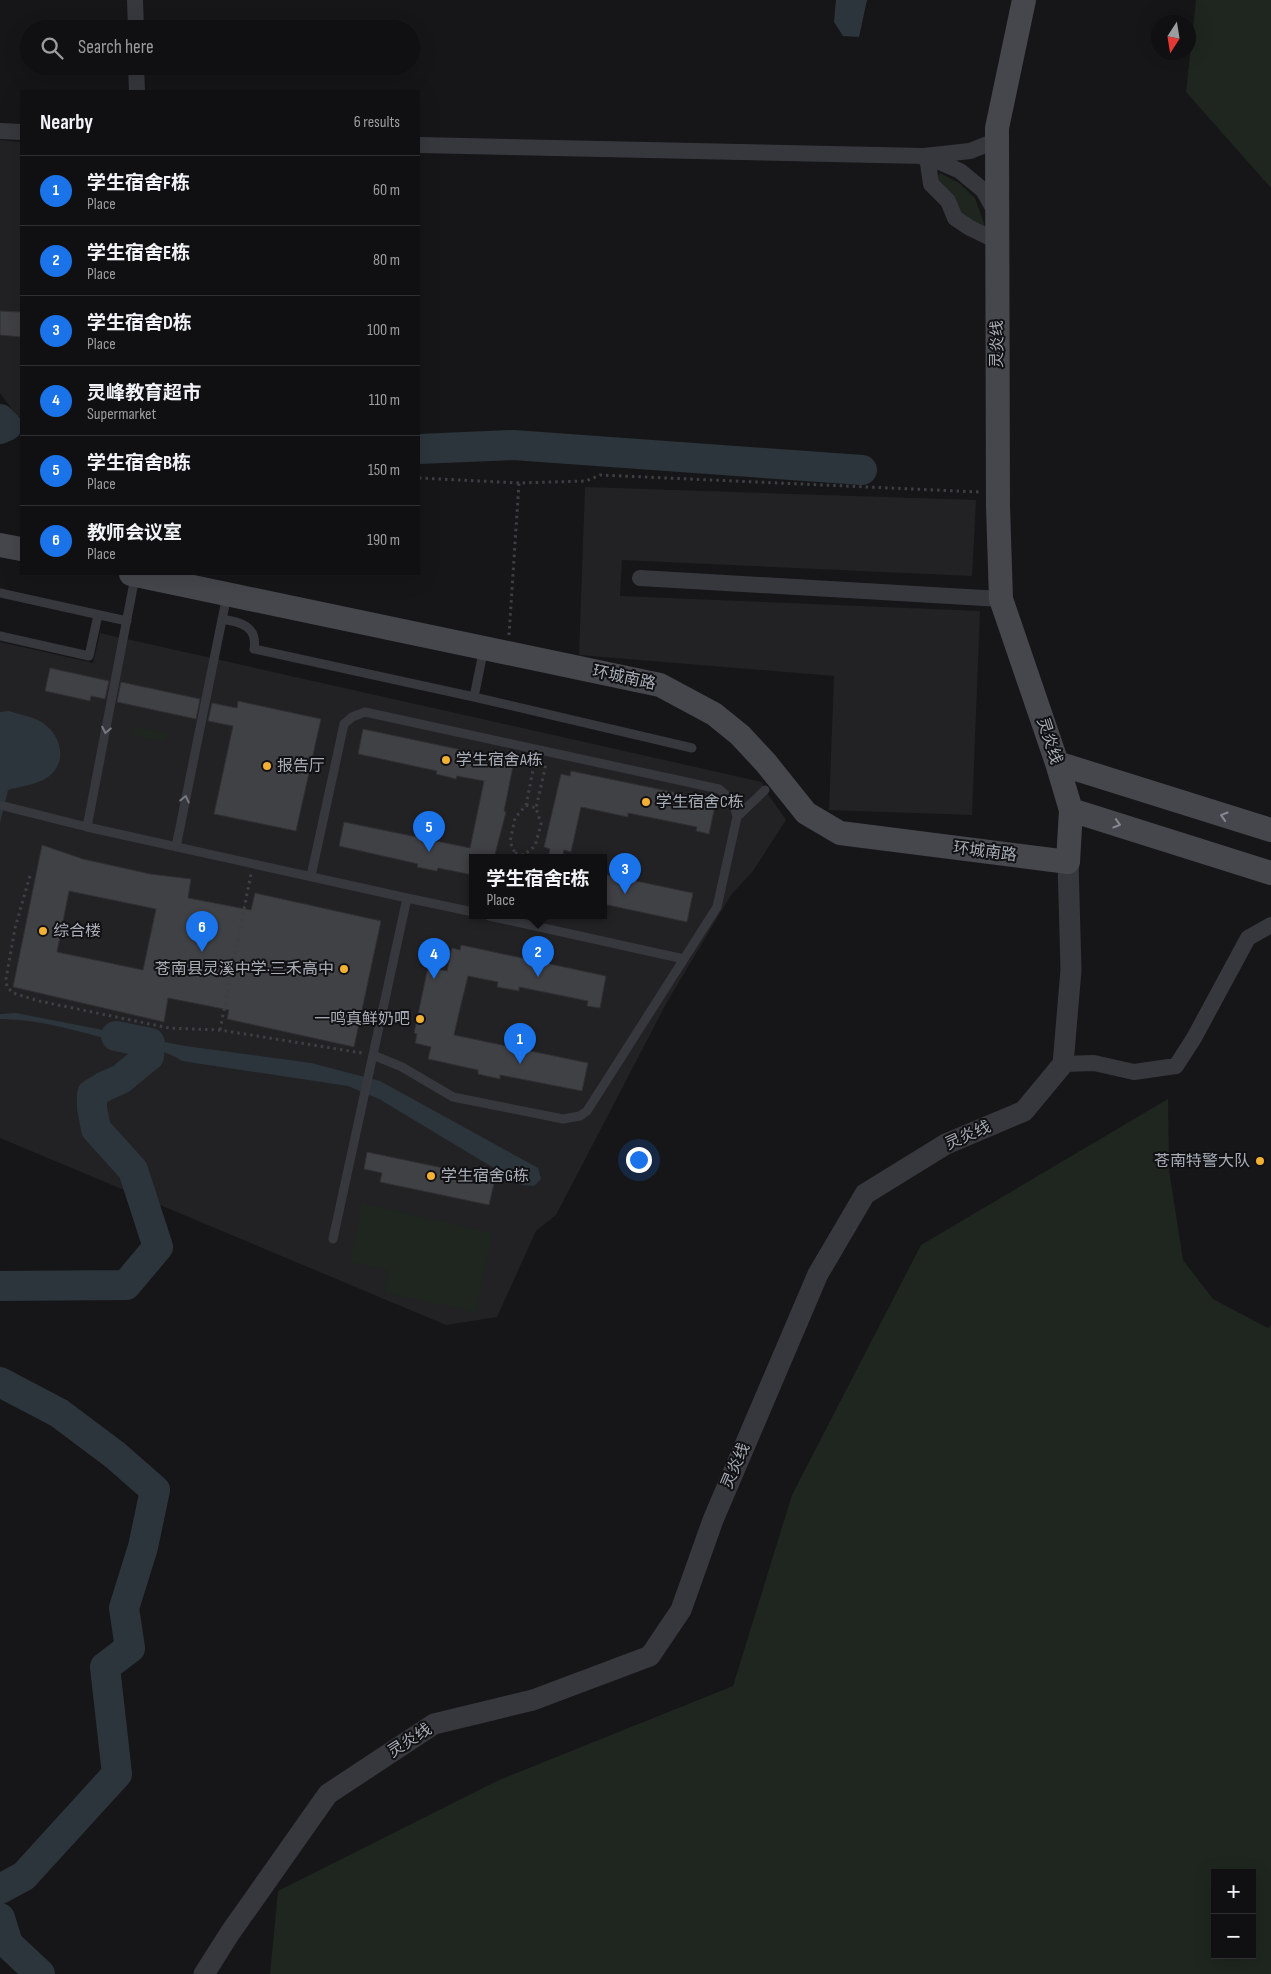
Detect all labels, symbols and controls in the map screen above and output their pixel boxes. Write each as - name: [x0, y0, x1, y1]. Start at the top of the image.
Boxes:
- north arrow: [1151, 15, 1196, 60]
- search box: [20, 20, 420, 75]
- icon: search: [38, 34, 66, 62]
- text: Search here: [78, 36, 154, 59]
- text: Nearby: [40, 110, 93, 135]
- text: 6 results: [354, 113, 400, 132]
- text: 学生宿舍F栋: [87, 172, 190, 195]
- text: 1: [53, 181, 59, 200]
- text: 60 m: [373, 181, 400, 200]
- text: Place: [87, 195, 116, 214]
- text: 学生宿舍E栋: [87, 242, 190, 265]
- text: 2: [52, 251, 60, 270]
- text: 80 m: [373, 251, 400, 270]
- text: Place: [87, 265, 116, 284]
- text: 学生宿舍D栋: [87, 312, 192, 335]
- street label: 灵炎线: [988, 320, 1007, 368]
- text: 3: [52, 321, 60, 340]
- text: 100 m: [367, 321, 400, 340]
- text: Place: [87, 335, 116, 354]
- text: 灵峰教育超市: [87, 382, 201, 405]
- text: 4: [52, 391, 60, 410]
- text: 110 m: [369, 391, 400, 410]
- text: Supermarket: [87, 405, 156, 424]
- text: 学生宿舍B栋: [87, 452, 191, 475]
- text: 5: [52, 461, 60, 480]
- text: 150 m: [368, 461, 400, 480]
- text: Place: [87, 475, 116, 494]
- text: 教师会议室: [87, 522, 182, 545]
- text: 6: [52, 531, 60, 550]
- text: 190 m: [367, 531, 400, 550]
- text: Place: [87, 545, 116, 564]
- street label: 环城南路: [591, 662, 657, 694]
- street label: 灵炎线: [1033, 715, 1065, 767]
- one-way arrow: [101, 725, 111, 734]
- place label: 学生宿舍A栋: [456, 751, 543, 770]
- marker: 学生宿舍A栋: [440, 754, 452, 766]
- place label: 报告厅: [277, 757, 325, 776]
- marker: 报告厅: [261, 760, 273, 772]
- place label: 学生宿舍C栋: [656, 793, 744, 812]
- one-way arrow: [180, 795, 190, 803]
- marker: 学生宿舍C栋: [640, 796, 652, 808]
- pin: 5: [413, 811, 445, 852]
- one-way arrow: [1221, 811, 1229, 821]
- one-way arrow: [1113, 819, 1121, 829]
- street label: 环城南路: [952, 839, 1018, 865]
- pin: 3: [609, 853, 641, 894]
- popup: [469, 854, 607, 919]
- text: 学生宿舍E栋: [486, 868, 590, 891]
- text: Place: [486, 891, 515, 910]
- pin: 6: [186, 911, 218, 952]
- place label: 综合楼: [53, 922, 101, 941]
- marker: 综合楼: [37, 925, 49, 937]
- pin: 2: [522, 936, 554, 977]
- pin: 4: [418, 938, 450, 979]
- place label: 苍南县灵溪中学·三禾高中: [155, 960, 334, 979]
- marker: 苍南县灵溪中学·三禾高中: [338, 963, 350, 975]
- place label: 一鸣真鲜奶吧: [314, 1010, 410, 1029]
- marker: 一鸣真鲜奶吧: [414, 1013, 426, 1025]
- pin: 1: [504, 1023, 536, 1064]
- street label: 灵炎线: [942, 1118, 994, 1154]
- your location: [626, 1147, 652, 1173]
- place label: 苍南特警大队: [1154, 1152, 1250, 1171]
- marker: 苍南特警大队: [1254, 1155, 1266, 1167]
- place label: 学生宿舍G栋: [441, 1167, 529, 1186]
- marker: 学生宿舍G栋: [425, 1170, 437, 1182]
- street label: 灵炎线: [718, 1440, 754, 1492]
- street label: 灵炎线: [385, 1720, 435, 1762]
- map controls: [1211, 1869, 1256, 1959]
- button: +: [1211, 1869, 1256, 1914]
- button: −: [1211, 1914, 1256, 1959]

